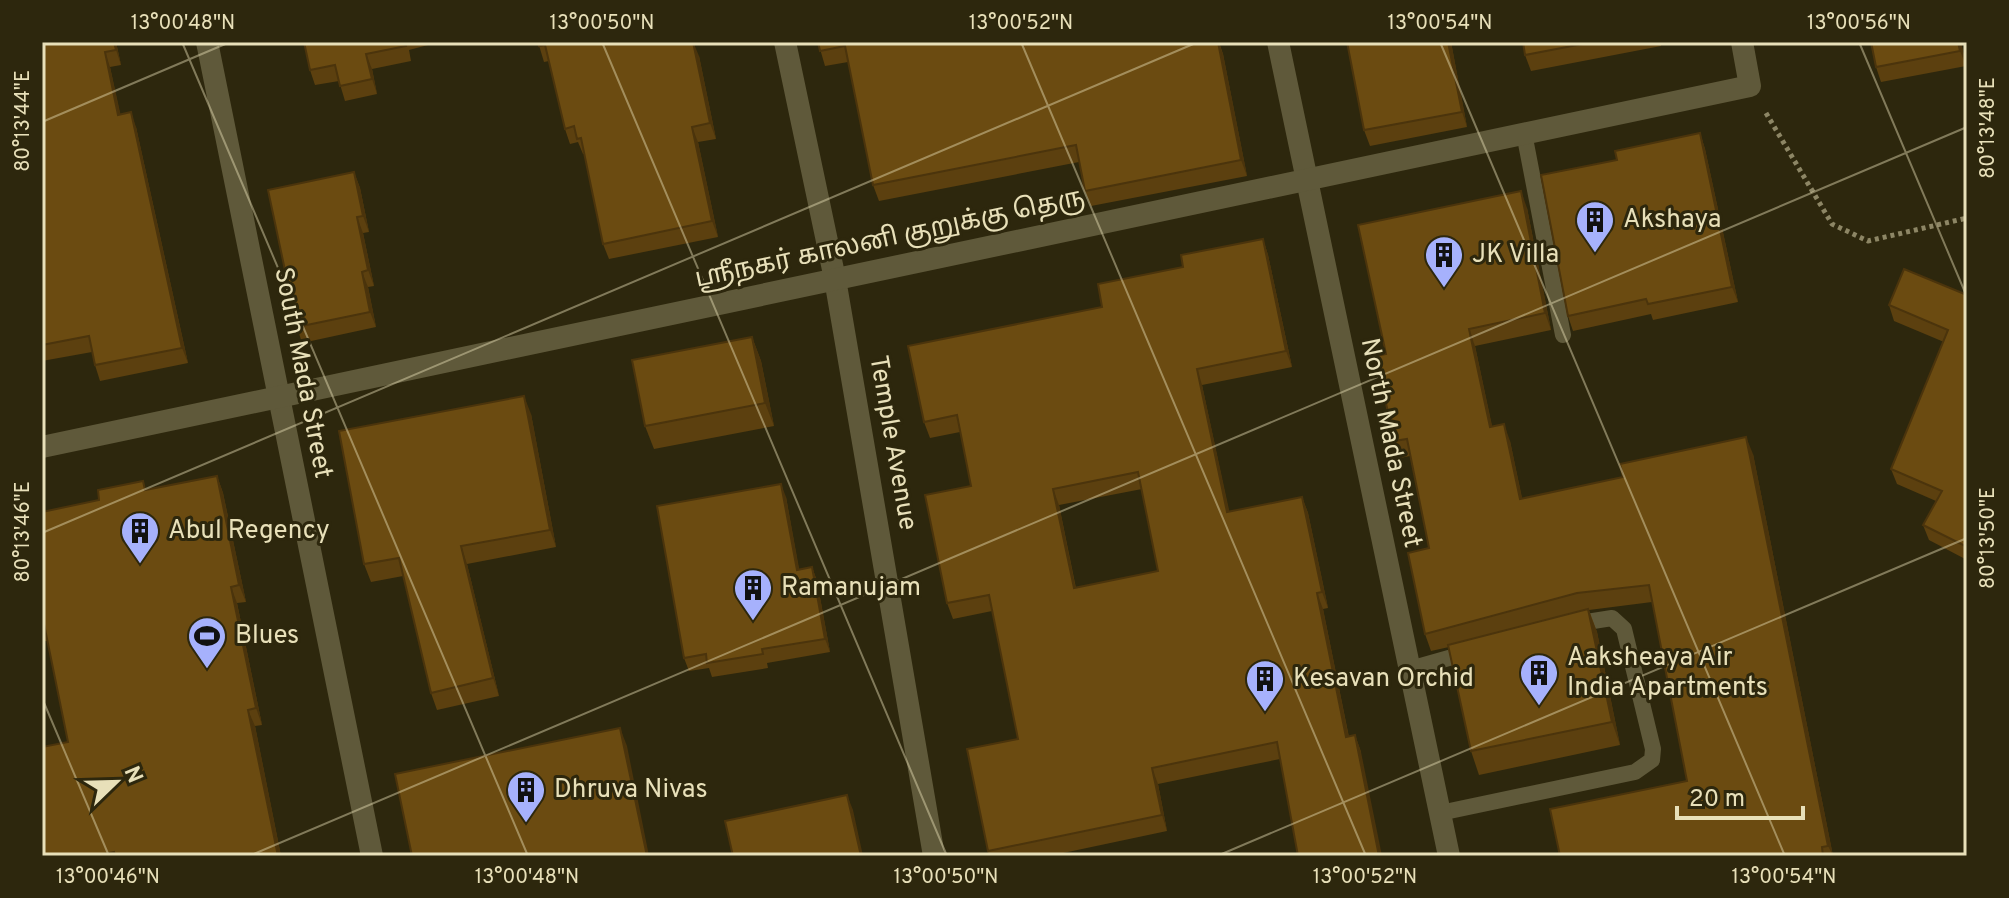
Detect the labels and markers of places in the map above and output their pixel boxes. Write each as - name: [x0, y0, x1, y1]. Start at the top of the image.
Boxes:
- building icon: Akshaya: [1574, 199, 1616, 254]
- place label: Akshaya: [1623, 204, 1721, 237]
- building icon: JK Villa: [1423, 234, 1465, 289]
- place label: JK Villa: [1472, 239, 1559, 272]
- building icon: Abul Regency: [119, 510, 161, 565]
- place label: Abul Regency: [168, 515, 330, 548]
- building icon: Ramanujam: [732, 567, 774, 622]
- place label: Ramanujam: [781, 572, 921, 605]
- sports icon: Blues: [186, 615, 228, 670]
- place label: Blues: [235, 620, 299, 653]
- place label: Aaksheaya Air India Apartments: [1567, 642, 1768, 705]
- building icon: Aaksheaya Air India Apartments: [1518, 652, 1560, 707]
- building icon: Kesavan Orchid: [1244, 658, 1286, 713]
- place label: Kesavan Orchid: [1293, 663, 1474, 696]
- building icon: Dhruva Nivas: [505, 769, 547, 824]
- place label: Dhruva Nivas: [554, 774, 708, 807]

